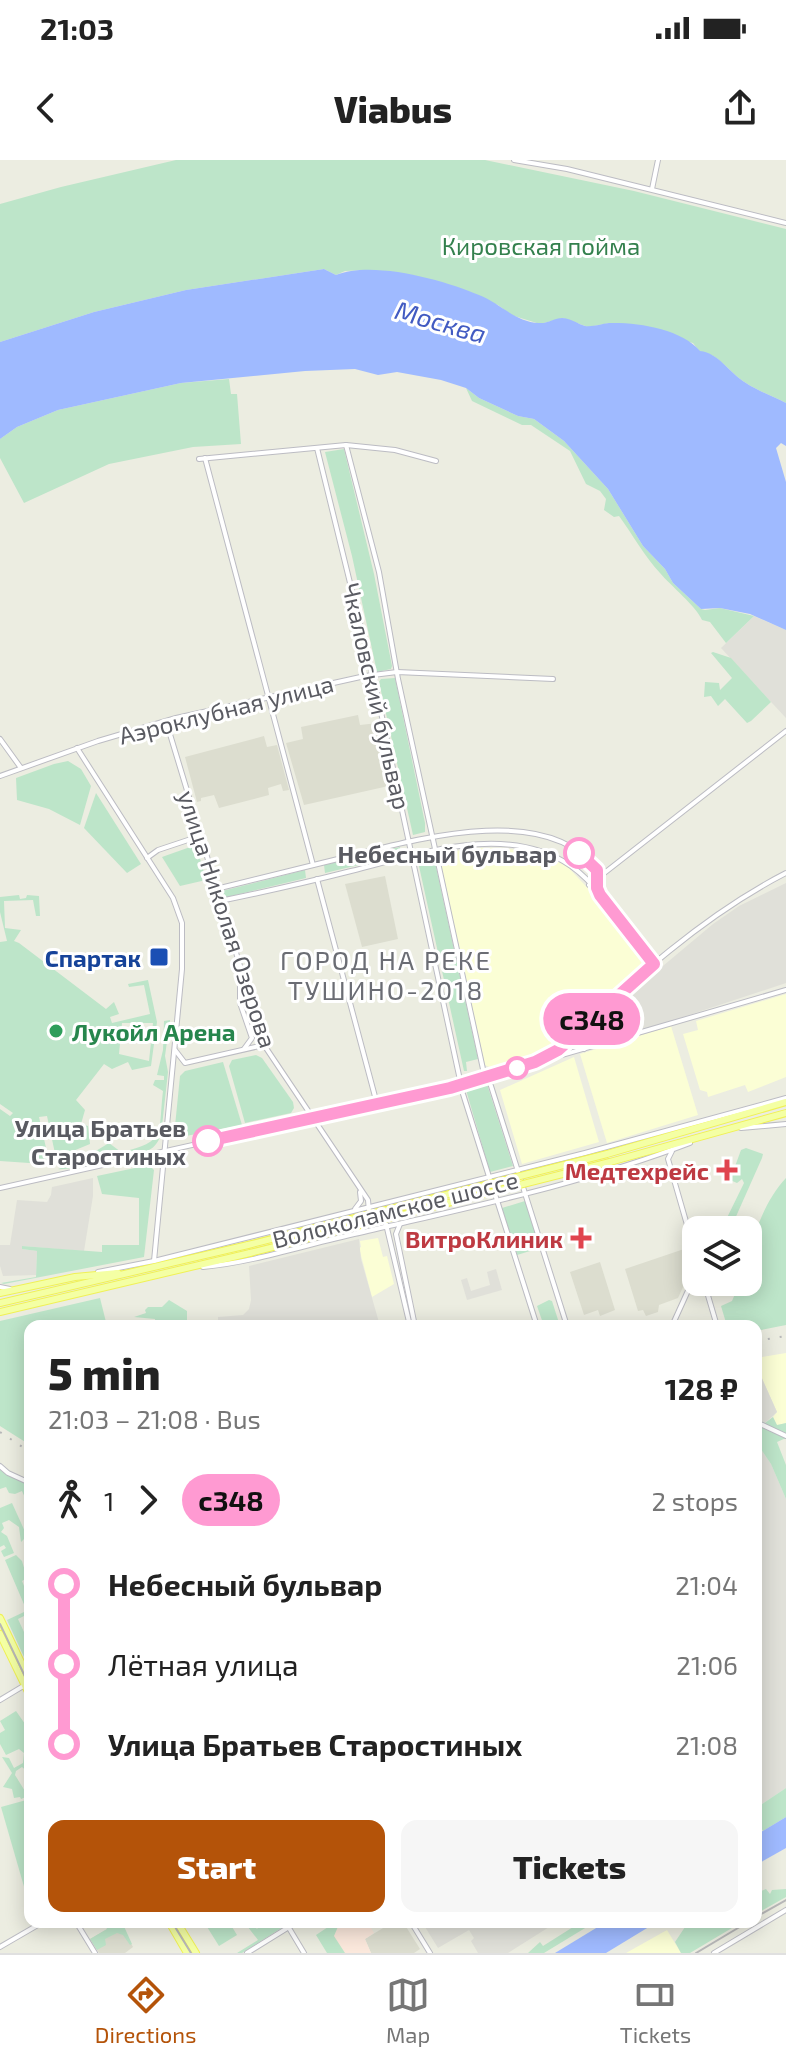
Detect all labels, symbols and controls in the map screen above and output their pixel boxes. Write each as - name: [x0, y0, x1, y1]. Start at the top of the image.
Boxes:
- text: 21:03: [40, 10, 114, 46]
- icon: back: [24, 86, 68, 130]
- icon: share: [718, 86, 762, 130]
- text: Viabus: [334, 87, 452, 130]
- park label: Кировская пойма: [442, 231, 640, 260]
- water label: Москва: [392, 293, 490, 349]
- street label: Чкаловский бульвар: [336, 580, 417, 812]
- street label: Аэроклубная улица: [116, 668, 337, 751]
- street label: улица Николая Озерова: [172, 787, 283, 1052]
- marker: Небесный бульвар: [564, 838, 594, 868]
- place label: Небесный бульвар: [338, 839, 557, 868]
- place label: Спартак: [45, 943, 141, 972]
- district label: ГОРОД НА РЕКЕ ТУШИНО-2018: [280, 944, 492, 1005]
- marker: Спартак: [148, 946, 170, 968]
- line badge: с348: [536, 993, 648, 1045]
- text: с348: [559, 1002, 625, 1036]
- place label: Лукойл Арена: [72, 1017, 236, 1046]
- marker: Лукойл Арена: [47, 1022, 65, 1040]
- unlabelled marker: [506, 1057, 528, 1079]
- place label: Улица Братьев Старостиных: [15, 1113, 186, 1170]
- marker: Улица Братьев Старостиных: [193, 1126, 223, 1156]
- place label: Медтехрейс: [565, 1156, 709, 1185]
- marker: Медтехрейс: [716, 1159, 738, 1181]
- street label: Волоколамское шоссе: [269, 1164, 521, 1254]
- map controls: [682, 1216, 762, 1296]
- button: layers: [682, 1216, 762, 1296]
- place label: ВитроКлиник: [405, 1224, 563, 1253]
- marker: ВитроКлиник: [570, 1227, 592, 1249]
- text: 5 min: [48, 1346, 161, 1399]
- text: 128 ₽: [665, 1370, 738, 1406]
- text: 21:03 – 21:08 · Bus: [48, 1403, 261, 1434]
- icon: walk: [48, 1478, 92, 1522]
- icon: forward: [126, 1478, 170, 1522]
- text: с348: [198, 1483, 264, 1517]
- text: 1: [104, 1485, 114, 1516]
- text: 2 stops: [651, 1485, 738, 1516]
- text: Небесный бульвар: [108, 1566, 382, 1602]
- text: 21:04: [675, 1569, 738, 1600]
- text: Лётная улица: [108, 1646, 299, 1682]
- text: 21:06: [676, 1649, 738, 1680]
- text: Улица Братьев Старостиных: [108, 1726, 522, 1762]
- text: 21:08: [675, 1729, 738, 1760]
- button: Start: [48, 1820, 385, 1912]
- button: Tickets: [401, 1820, 738, 1912]
- tab: Directions: [95, 1973, 196, 2047]
- tab: Map: [386, 1973, 430, 2047]
- tab: Tickets: [620, 1973, 691, 2047]

